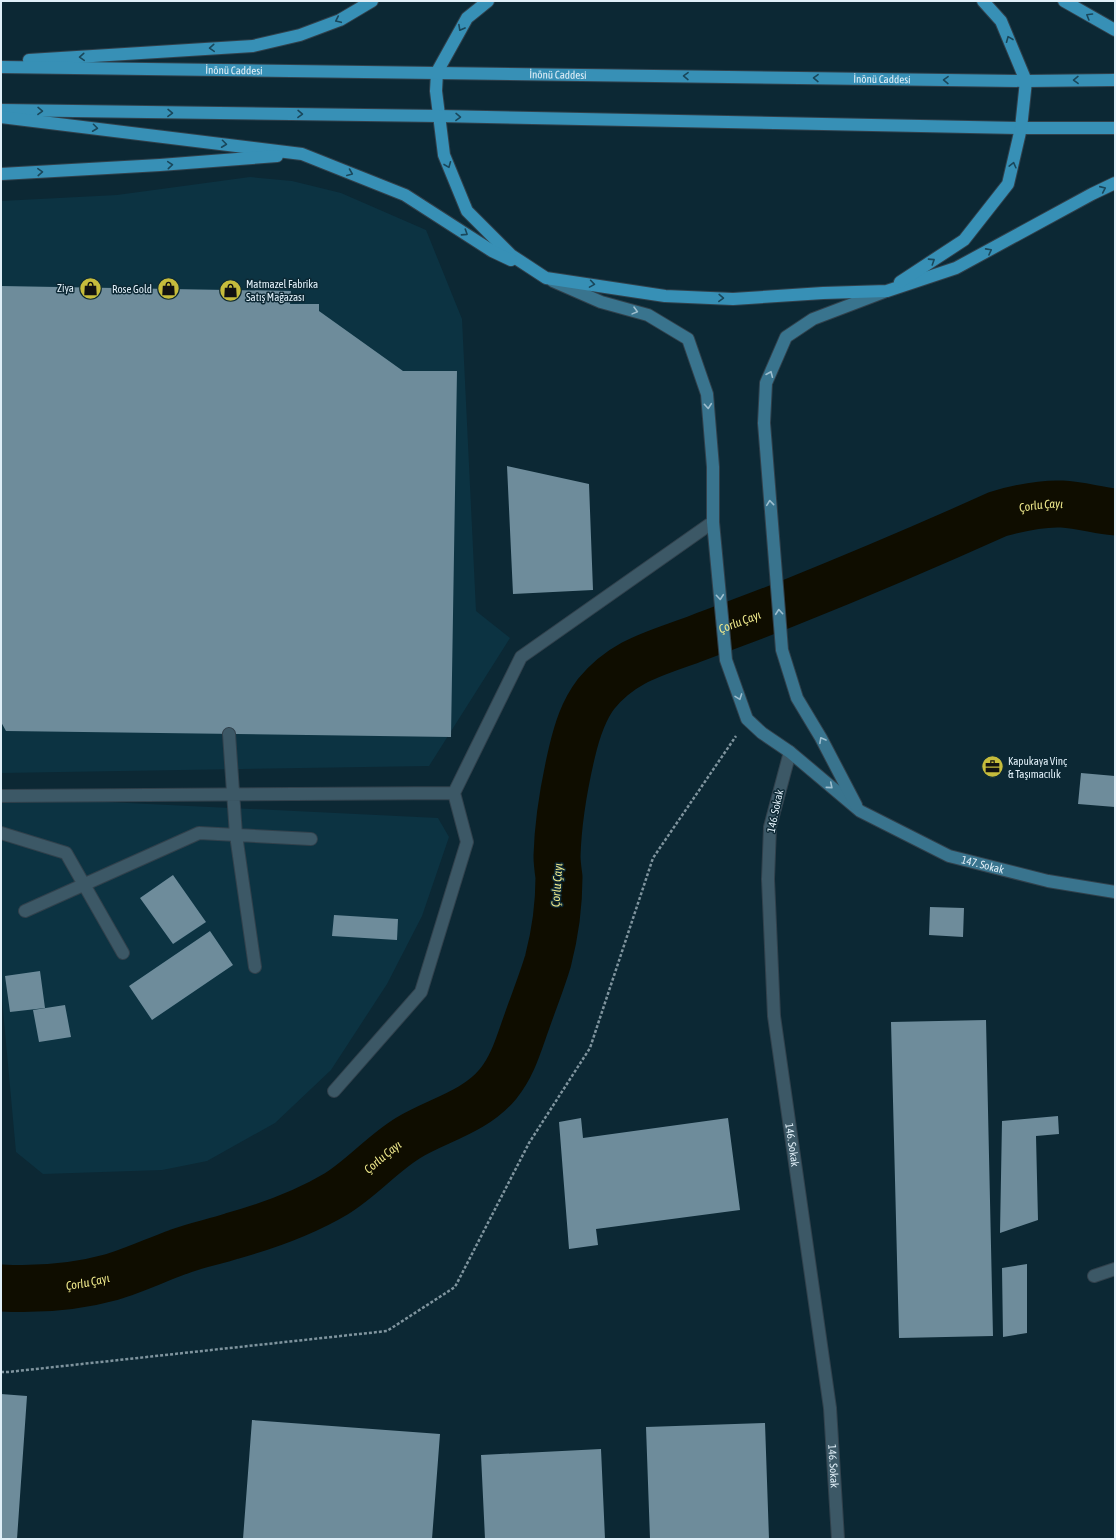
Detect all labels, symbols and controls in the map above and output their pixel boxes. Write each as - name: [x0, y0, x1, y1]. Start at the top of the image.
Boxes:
- one-way arrow: [1086, 14, 1093, 21]
- one-way arrow: [335, 15, 342, 23]
- one-way arrow: [459, 24, 466, 32]
- one-way arrow: [1005, 36, 1013, 43]
- one-way arrow: [209, 44, 215, 53]
- one-way arrow: [79, 52, 86, 61]
- street label: İnönü Caddesi: [205, 64, 263, 77]
- street label: İnönü Caddesi: [529, 68, 587, 81]
- one-way arrow: [683, 72, 689, 80]
- street label: İnönü Caddesi: [853, 73, 911, 85]
- one-way arrow: [813, 74, 819, 82]
- one-way arrow: [943, 75, 949, 84]
- one-way arrow: [1073, 76, 1079, 84]
- one-way arrow: [37, 107, 43, 115]
- one-way arrow: [167, 108, 173, 117]
- one-way arrow: [297, 110, 303, 118]
- one-way arrow: [455, 113, 461, 121]
- one-way arrow: [92, 123, 98, 132]
- one-way arrow: [221, 139, 227, 148]
- one-way arrow: [167, 160, 173, 169]
- one-way arrow: [444, 161, 452, 168]
- one-way arrow: [1008, 161, 1016, 168]
- one-way arrow: [37, 167, 43, 176]
- one-way arrow: [347, 169, 354, 177]
- one-way arrow: [1098, 186, 1106, 194]
- one-way arrow: [461, 229, 468, 236]
- one-way arrow: [984, 248, 992, 256]
- one-way arrow: [928, 259, 935, 266]
- shop icon: Ziya: [77, 275, 103, 301]
- shop icon: Rose Gold: [155, 276, 181, 302]
- shop icon: Matmazel Fabrika Satış Mağazası: [218, 277, 244, 303]
- place label: Matmazel Fabrika Satış Mağazası: [246, 278, 318, 303]
- one-way arrow: [589, 279, 595, 288]
- place label: Ziya: [57, 282, 74, 294]
- place label: Rose Gold: [112, 283, 152, 295]
- one-way arrow: [718, 294, 724, 302]
- one-way arrow: [632, 307, 638, 315]
- one-way arrow: [765, 370, 773, 378]
- one-way arrow: [703, 403, 712, 409]
- water label: Çorlu Çayı: [1018, 497, 1063, 515]
- one-way arrow: [765, 500, 774, 506]
- one-way arrow: [716, 594, 725, 600]
- water label: Çorlu Çayı: [717, 608, 763, 636]
- one-way arrow: [775, 609, 784, 615]
- one-way arrow: [735, 693, 743, 700]
- one-way arrow: [819, 737, 826, 744]
- office icon: Kapukaya Vinç & Taşımacılık: [979, 754, 1005, 780]
- place label: Kapukaya Vinç & Taşımacılık: [1008, 755, 1068, 780]
- one-way arrow: [825, 782, 832, 789]
- street label: 146. Sokak: [765, 788, 785, 834]
- street label: 147. Sokak: [960, 853, 1006, 876]
- water label: Çorlu Çayı: [548, 862, 566, 907]
- street label: 146. Sokak: [783, 1122, 801, 1167]
- water label: Çorlu Çayı: [361, 1138, 404, 1177]
- water label: Çorlu Çayı: [65, 1271, 111, 1293]
- street label: 146. Sokak: [826, 1444, 841, 1488]

